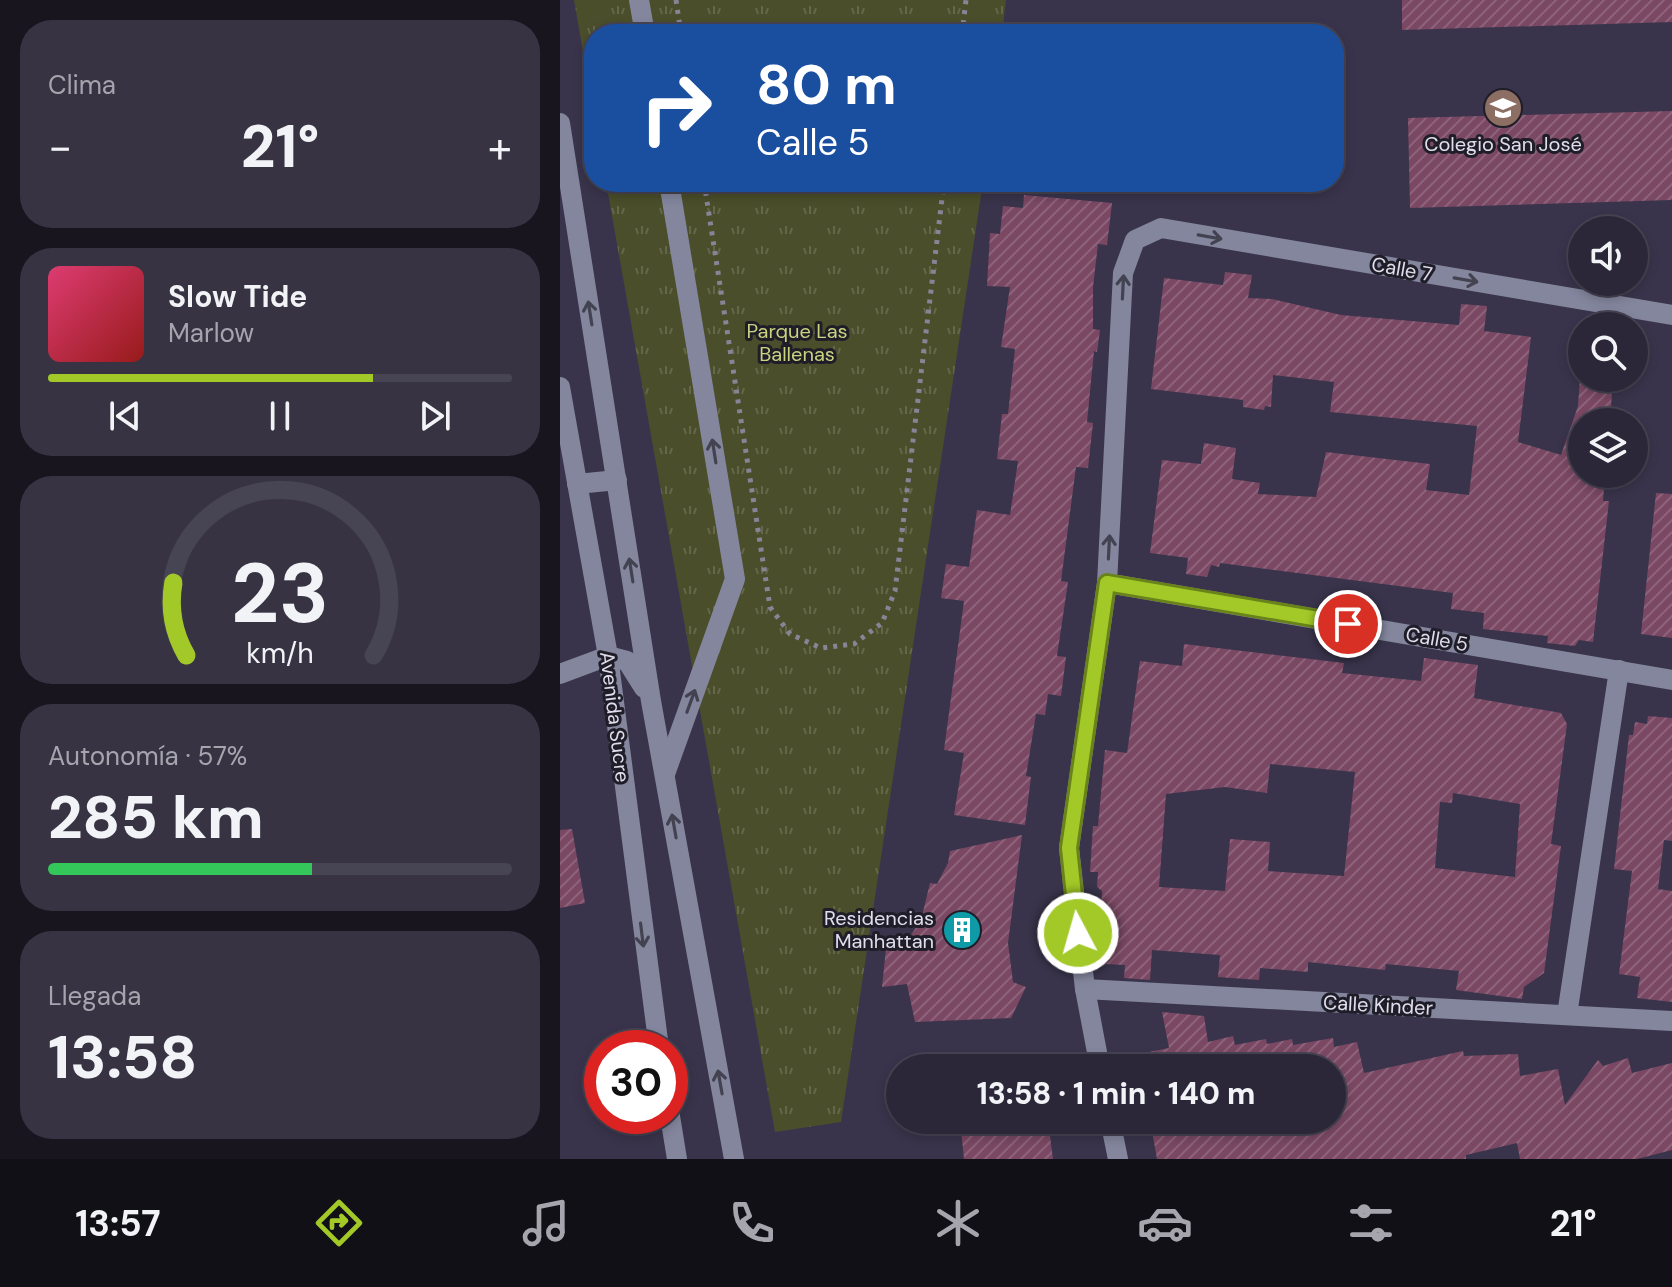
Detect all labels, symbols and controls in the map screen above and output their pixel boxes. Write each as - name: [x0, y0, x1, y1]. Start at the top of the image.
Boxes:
- text: 80 m: [756, 48, 897, 121]
- icon: right: [624, 56, 728, 160]
- text: Clima: [48, 68, 116, 102]
- school or university icon: Colegio San José: [1482, 87, 1524, 129]
- text: 21°: [241, 107, 319, 186]
- text: −: [48, 118, 72, 176]
- text: +: [488, 118, 512, 176]
- text: Calle 5: [756, 119, 869, 166]
- place label: Colegio San José: [1424, 131, 1582, 157]
- map controls: [1568, 216, 1648, 488]
- button: sound: [1568, 216, 1648, 296]
- one-way arrow: [1196, 230, 1222, 245]
- street label: Calle 7: [1369, 251, 1435, 287]
- one-way arrow: [1453, 273, 1478, 288]
- one-way arrow: [1115, 274, 1130, 301]
- text: Slow Tide: [168, 277, 307, 316]
- one-way arrow: [582, 301, 597, 326]
- button: search: [1568, 312, 1648, 392]
- text: Marlow: [168, 316, 254, 350]
- park label: Parque Las Ballenas: [746, 318, 848, 367]
- icon: previous: [103, 394, 147, 438]
- icon: pause: [258, 394, 302, 438]
- icon: next: [413, 394, 457, 438]
- button: layers: [1568, 408, 1648, 488]
- one-way arrow: [706, 438, 721, 464]
- one-way arrow: [1101, 534, 1116, 561]
- text: 23: [231, 538, 329, 647]
- one-way arrow: [623, 558, 638, 583]
- pin: [1314, 590, 1382, 658]
- icon: arrive: [1326, 602, 1370, 646]
- street label: Calle 5: [1404, 621, 1470, 657]
- text: km/h: [246, 635, 314, 672]
- street label: Avenida Sucre: [594, 650, 636, 784]
- one-way arrow: [685, 689, 699, 714]
- text: Autonomía · 57%: [48, 739, 247, 773]
- text: 285 km: [48, 778, 264, 857]
- one-way arrow: [666, 814, 681, 840]
- position arrow: [1036, 891, 1120, 975]
- place label: Residencias Manhattan: [824, 905, 934, 954]
- building icon: Residencias Manhattan: [941, 909, 983, 951]
- one-way arrow: [635, 921, 650, 948]
- text: Llegada: [48, 979, 141, 1013]
- street label: Calle Kinder: [1322, 989, 1434, 1021]
- text: 13:58: [48, 1018, 197, 1097]
- speed limit sign: 30: [584, 1030, 688, 1134]
- one-way arrow: [712, 1070, 727, 1095]
- text: 13:58 · 1 min · 140 m: [977, 1074, 1255, 1113]
- icon: directions: [311, 1195, 367, 1251]
- icon: music: [518, 1195, 574, 1251]
- icon: phone: [724, 1195, 780, 1251]
- icon: climate: [930, 1195, 986, 1251]
- icon: car: [1137, 1195, 1193, 1251]
- icon: filters: [1343, 1195, 1399, 1251]
- text: 13:57: [75, 1200, 161, 1247]
- text: 21°: [1550, 1200, 1597, 1247]

